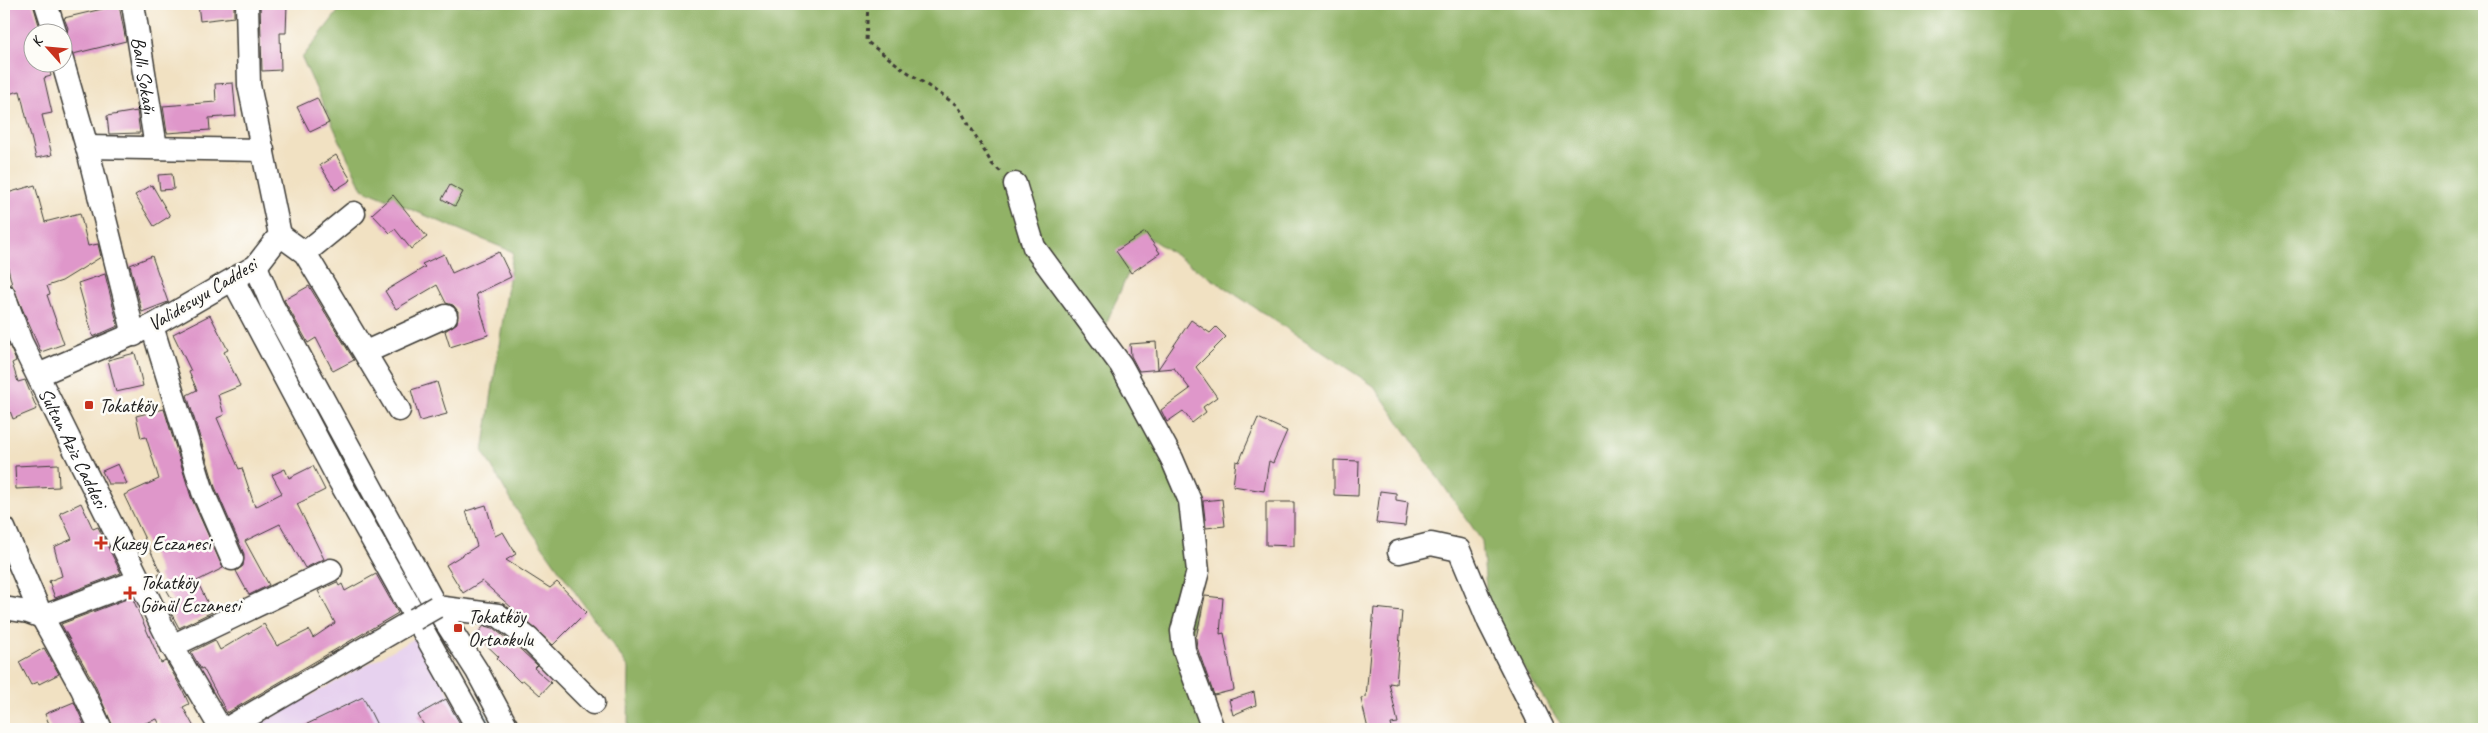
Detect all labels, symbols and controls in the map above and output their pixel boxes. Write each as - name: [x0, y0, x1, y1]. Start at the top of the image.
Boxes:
- north arrow: [22, 22, 72, 72]
- text: K: [28, 33, 47, 49]
- street label: Ballı Sokağı: [125, 35, 163, 117]
- street label: Validesuyu Caddesi: [143, 251, 263, 337]
- street label: Sultan Aziz Caddesi: [33, 383, 115, 514]
- place label: Tokatköy: [99, 393, 159, 418]
- marker: Tokatköy: [83, 399, 95, 411]
- place label: Kuzey Eczanesi: [111, 531, 213, 556]
- marker: Kuzey Eczanesi: [95, 537, 107, 549]
- place label: Tokatköy Gönül Eczanesi: [140, 570, 242, 618]
- marker: Tokatköy Gönül Eczanesi: [124, 587, 136, 599]
- place label: Tokatköy Ortaokulu: [468, 604, 535, 652]
- marker: Tokatköy Ortaokulu: [452, 622, 464, 634]

